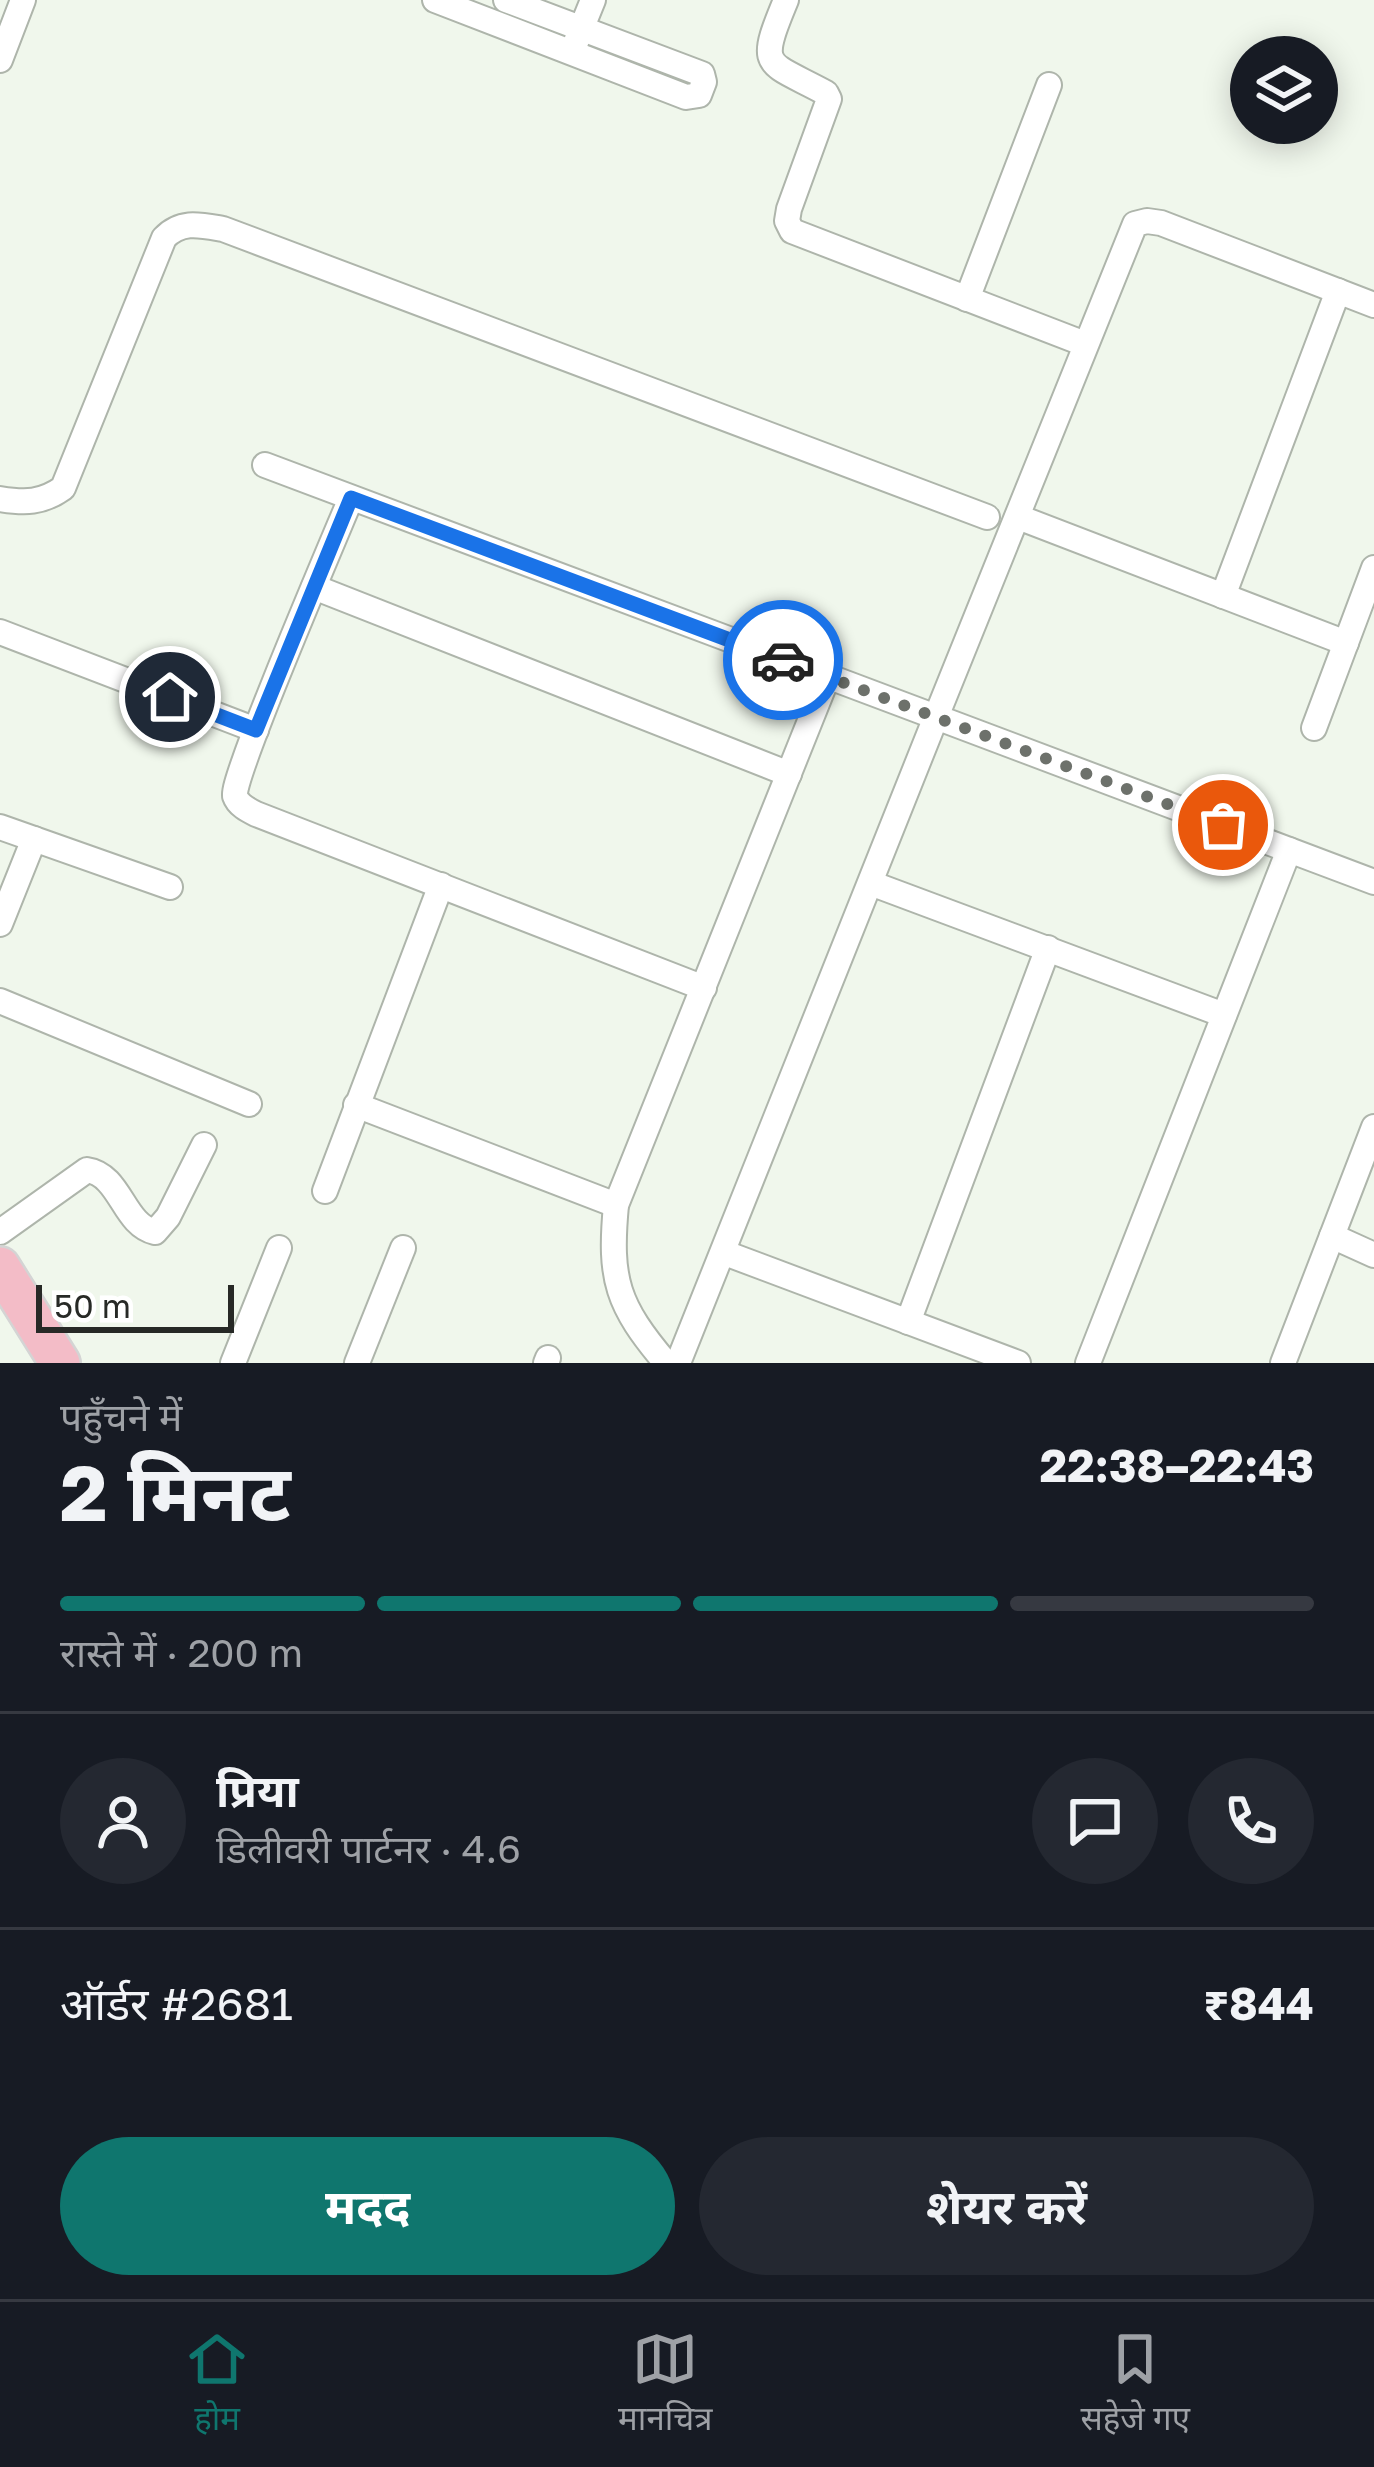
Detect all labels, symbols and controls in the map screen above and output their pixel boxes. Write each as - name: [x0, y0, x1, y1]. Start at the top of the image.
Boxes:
- map controls: [1230, 36, 1338, 144]
- button: layers: [1230, 36, 1338, 144]
- courier: [723, 600, 843, 720]
- icon: car: [750, 627, 816, 693]
- pin: [119, 646, 221, 748]
- icon: home: [137, 664, 203, 730]
- pin: [1172, 774, 1274, 876]
- icon: bag: [1190, 792, 1256, 858]
- scale bar: [36, 1279, 234, 1332]
- text: 50 m: [54, 1286, 131, 1325]
- text: पहुँचने में: [60, 1393, 182, 1440]
- text: 22:38–22:43: [1040, 1438, 1314, 1492]
- text: 2 मिनट: [60, 1445, 291, 1538]
- text: रास्ते में · 200 m: [60, 1629, 303, 1676]
- button: person: [60, 1758, 186, 1884]
- button: chat: [1032, 1758, 1158, 1884]
- button: phone: [1188, 1758, 1314, 1884]
- text: प्रिया: [216, 1763, 299, 1817]
- text: डिलीवरी पार्टनर · 4.6: [216, 1825, 521, 1872]
- text: ऑर्डर #2681: [60, 1976, 293, 2030]
- text: ₹844: [1203, 1976, 1314, 2030]
- button: मदद: [60, 2137, 675, 2275]
- button: शेयर करें: [699, 2137, 1314, 2275]
- tab: होम: [184, 2326, 250, 2443]
- tab: मानचित्र: [618, 2326, 712, 2443]
- tab: सहेजे गए: [1081, 2326, 1190, 2443]

